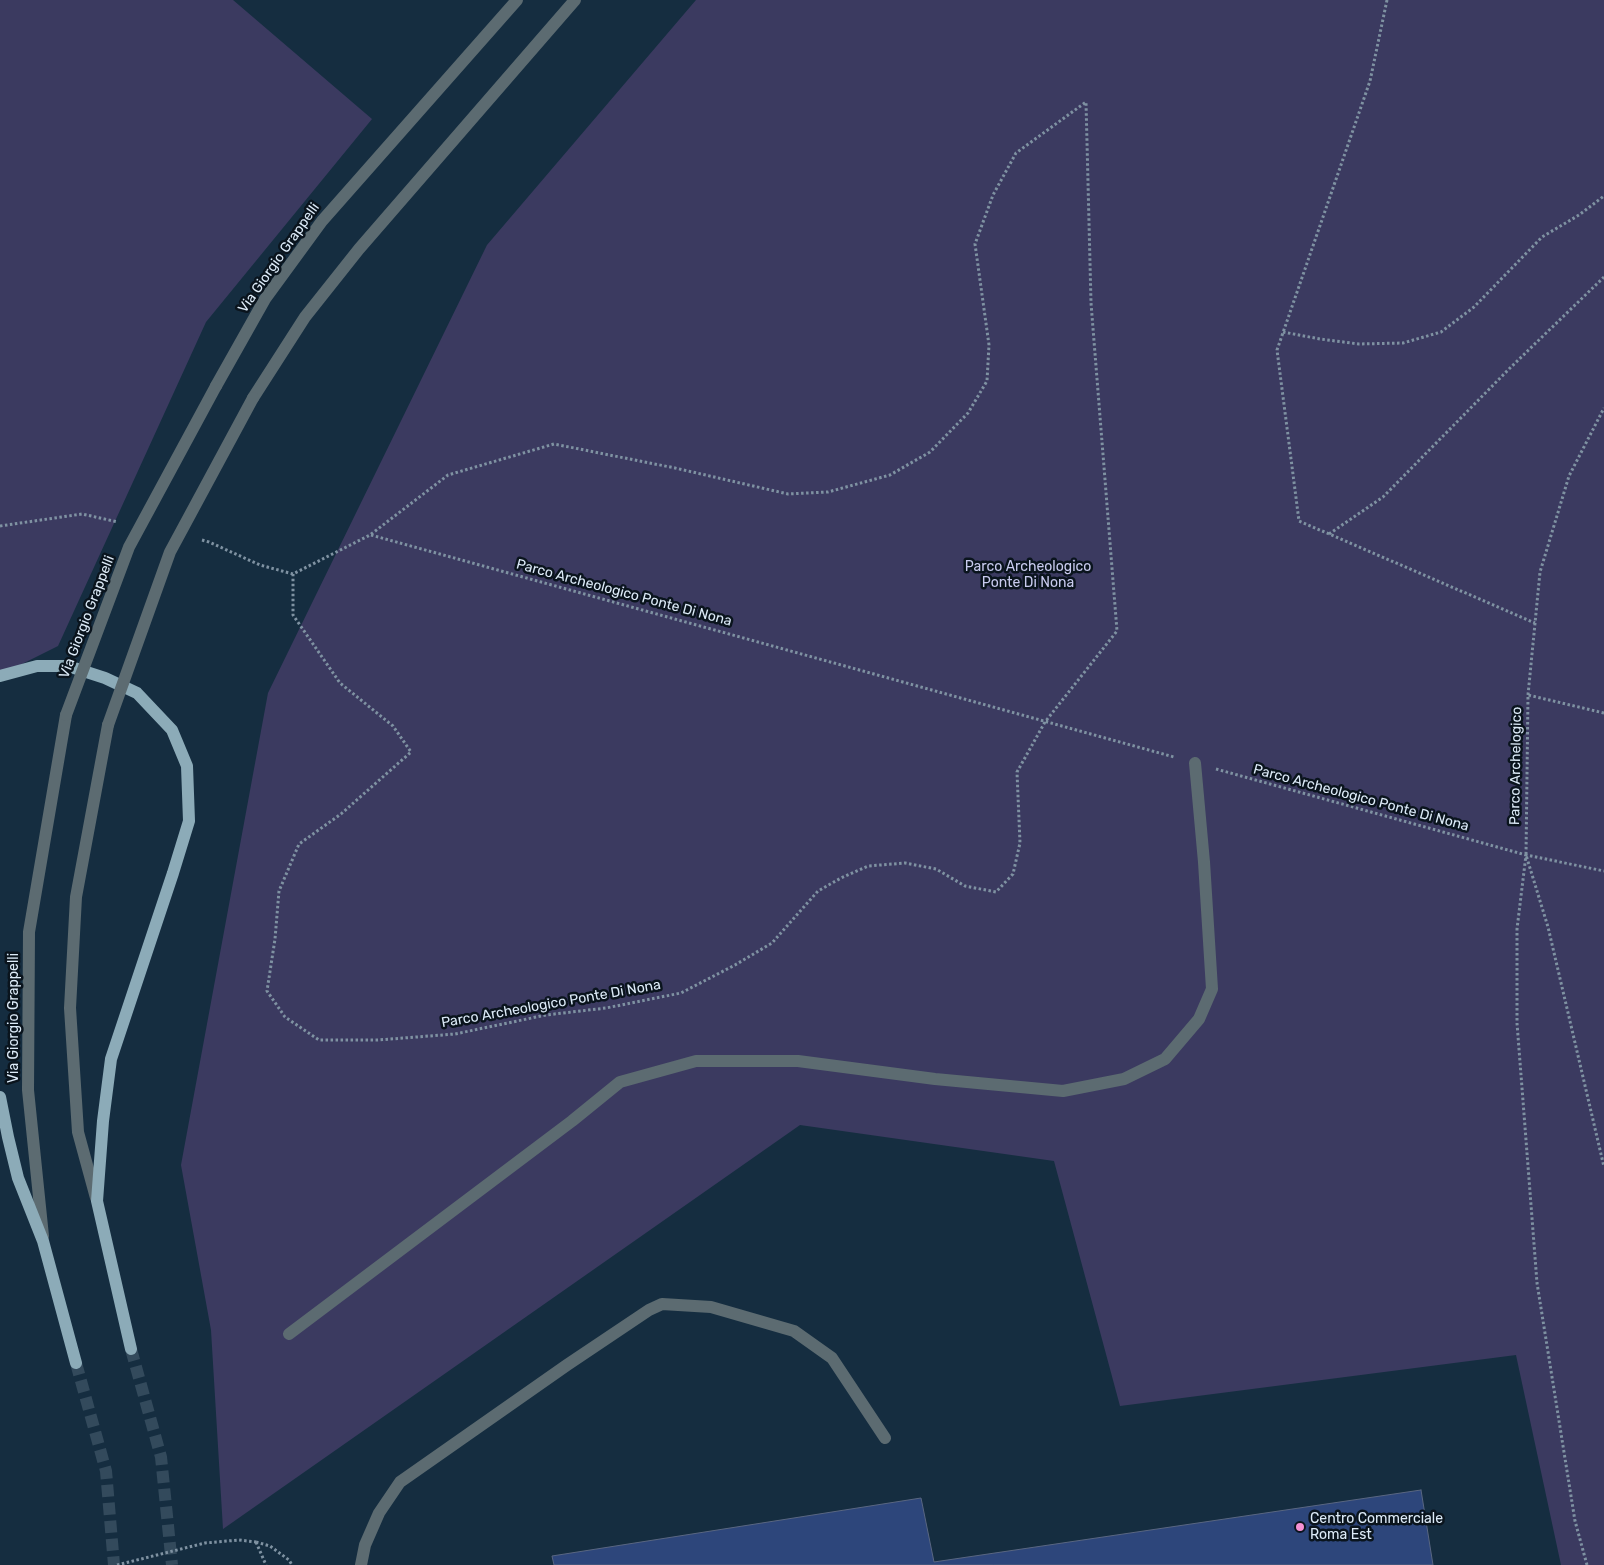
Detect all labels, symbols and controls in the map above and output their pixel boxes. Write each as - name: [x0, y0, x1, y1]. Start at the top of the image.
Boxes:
- street label: Via Giorgio Grappelli: [235, 200, 323, 316]
- street label: Via Giorgio Grappelli: [56, 553, 118, 681]
- street label: Parco Archeologico Ponte Di Nona: [514, 556, 734, 630]
- park label: Parco Archeologico Ponte Di Nona: [965, 559, 1091, 592]
- street label: Parco Archelogico: [1507, 707, 1525, 825]
- street label: Parco Archeologico Ponte Di Nona: [1251, 761, 1471, 835]
- street label: Via Giorgio Grappelli: [6, 953, 22, 1083]
- street label: Parco Archeologico Ponte Di Nona: [440, 976, 662, 1032]
- place label: Centro Commerciale Roma Est: [1310, 1511, 1443, 1544]
- marker: Centro Commerciale Roma Est: [1294, 1521, 1306, 1533]

